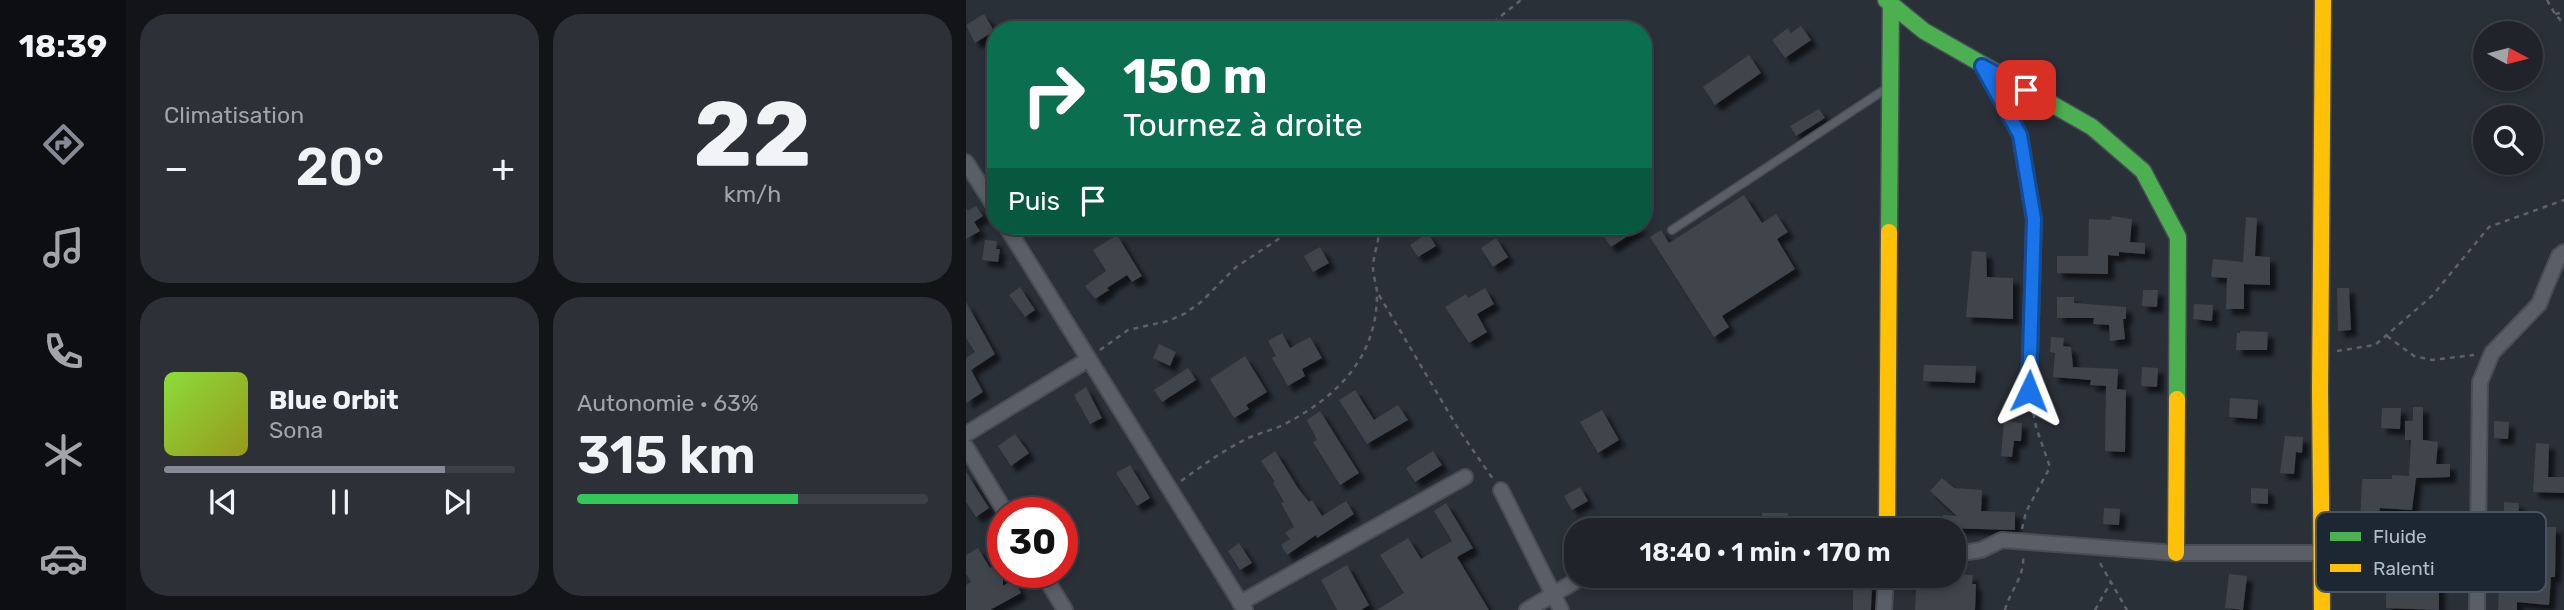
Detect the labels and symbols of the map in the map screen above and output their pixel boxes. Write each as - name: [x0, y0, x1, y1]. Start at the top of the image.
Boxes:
- north arrow: [2473, 21, 2543, 91]
- pin: [1996, 60, 2056, 120]
- position arrow: [1992, 354, 2066, 428]
- speed limit sign: 30: [987, 497, 1078, 588]
- legend: [2316, 512, 2546, 592]
- text: Fluide: [2373, 525, 2427, 548]
- text: Ralenti: [2373, 557, 2435, 580]

